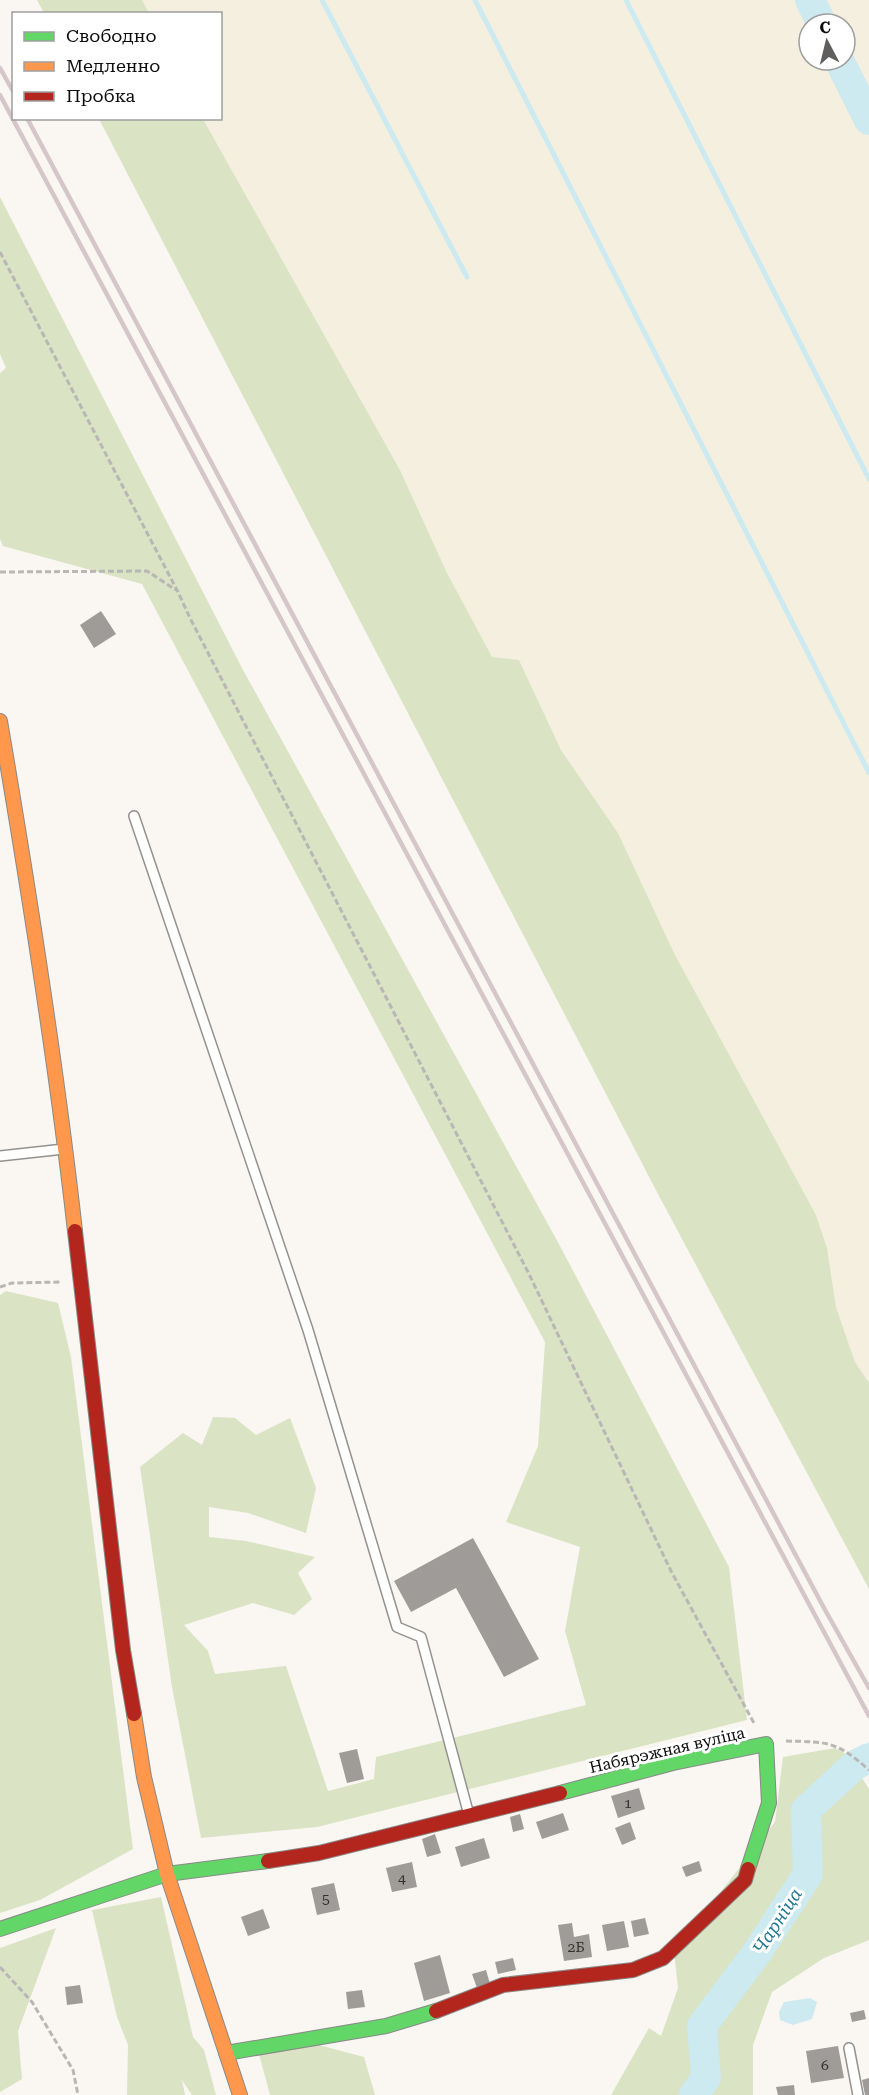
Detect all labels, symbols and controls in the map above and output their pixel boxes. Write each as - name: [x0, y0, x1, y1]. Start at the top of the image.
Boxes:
- legend: [12, 12, 222, 120]
- north arrow: [797, 12, 857, 72]
- text: С: [819, 17, 832, 38]
- text: Свободно: [66, 25, 156, 46]
- text: Медленно: [66, 55, 160, 76]
- text: Пробка: [66, 85, 135, 106]
- street label: Набярэжная вуліца: [587, 1723, 747, 1777]
- house number: 1: [624, 1795, 632, 1811]
- house number: 4: [398, 1870, 406, 1886]
- water label: Чарніца: [748, 1884, 806, 1958]
- house number: 5: [322, 1891, 330, 1907]
- house number: 2Б: [568, 1939, 584, 1955]
- house number: 6: [821, 2057, 829, 2073]

